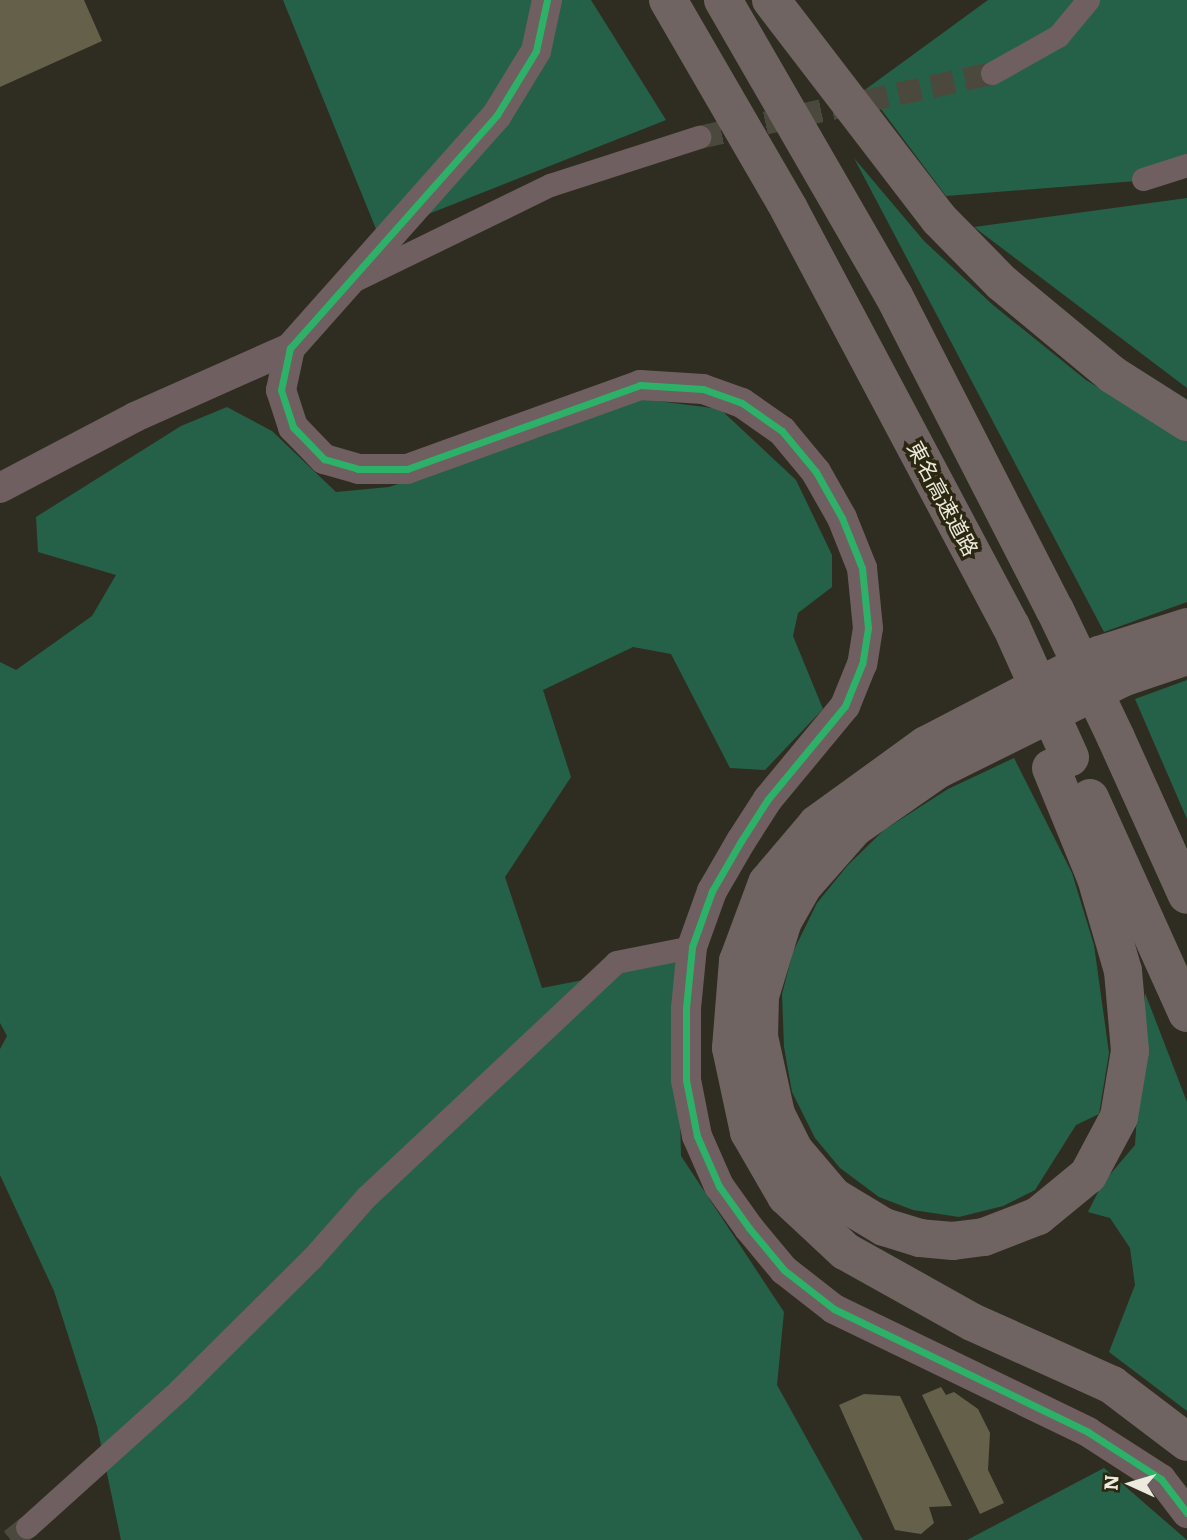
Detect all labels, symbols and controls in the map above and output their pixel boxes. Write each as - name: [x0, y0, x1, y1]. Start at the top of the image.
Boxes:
- street label: 東名高速道路: [903, 436, 985, 560]
- north arrow: [1096, 1449, 1166, 1519]
- text: N: [1096, 1474, 1125, 1491]

